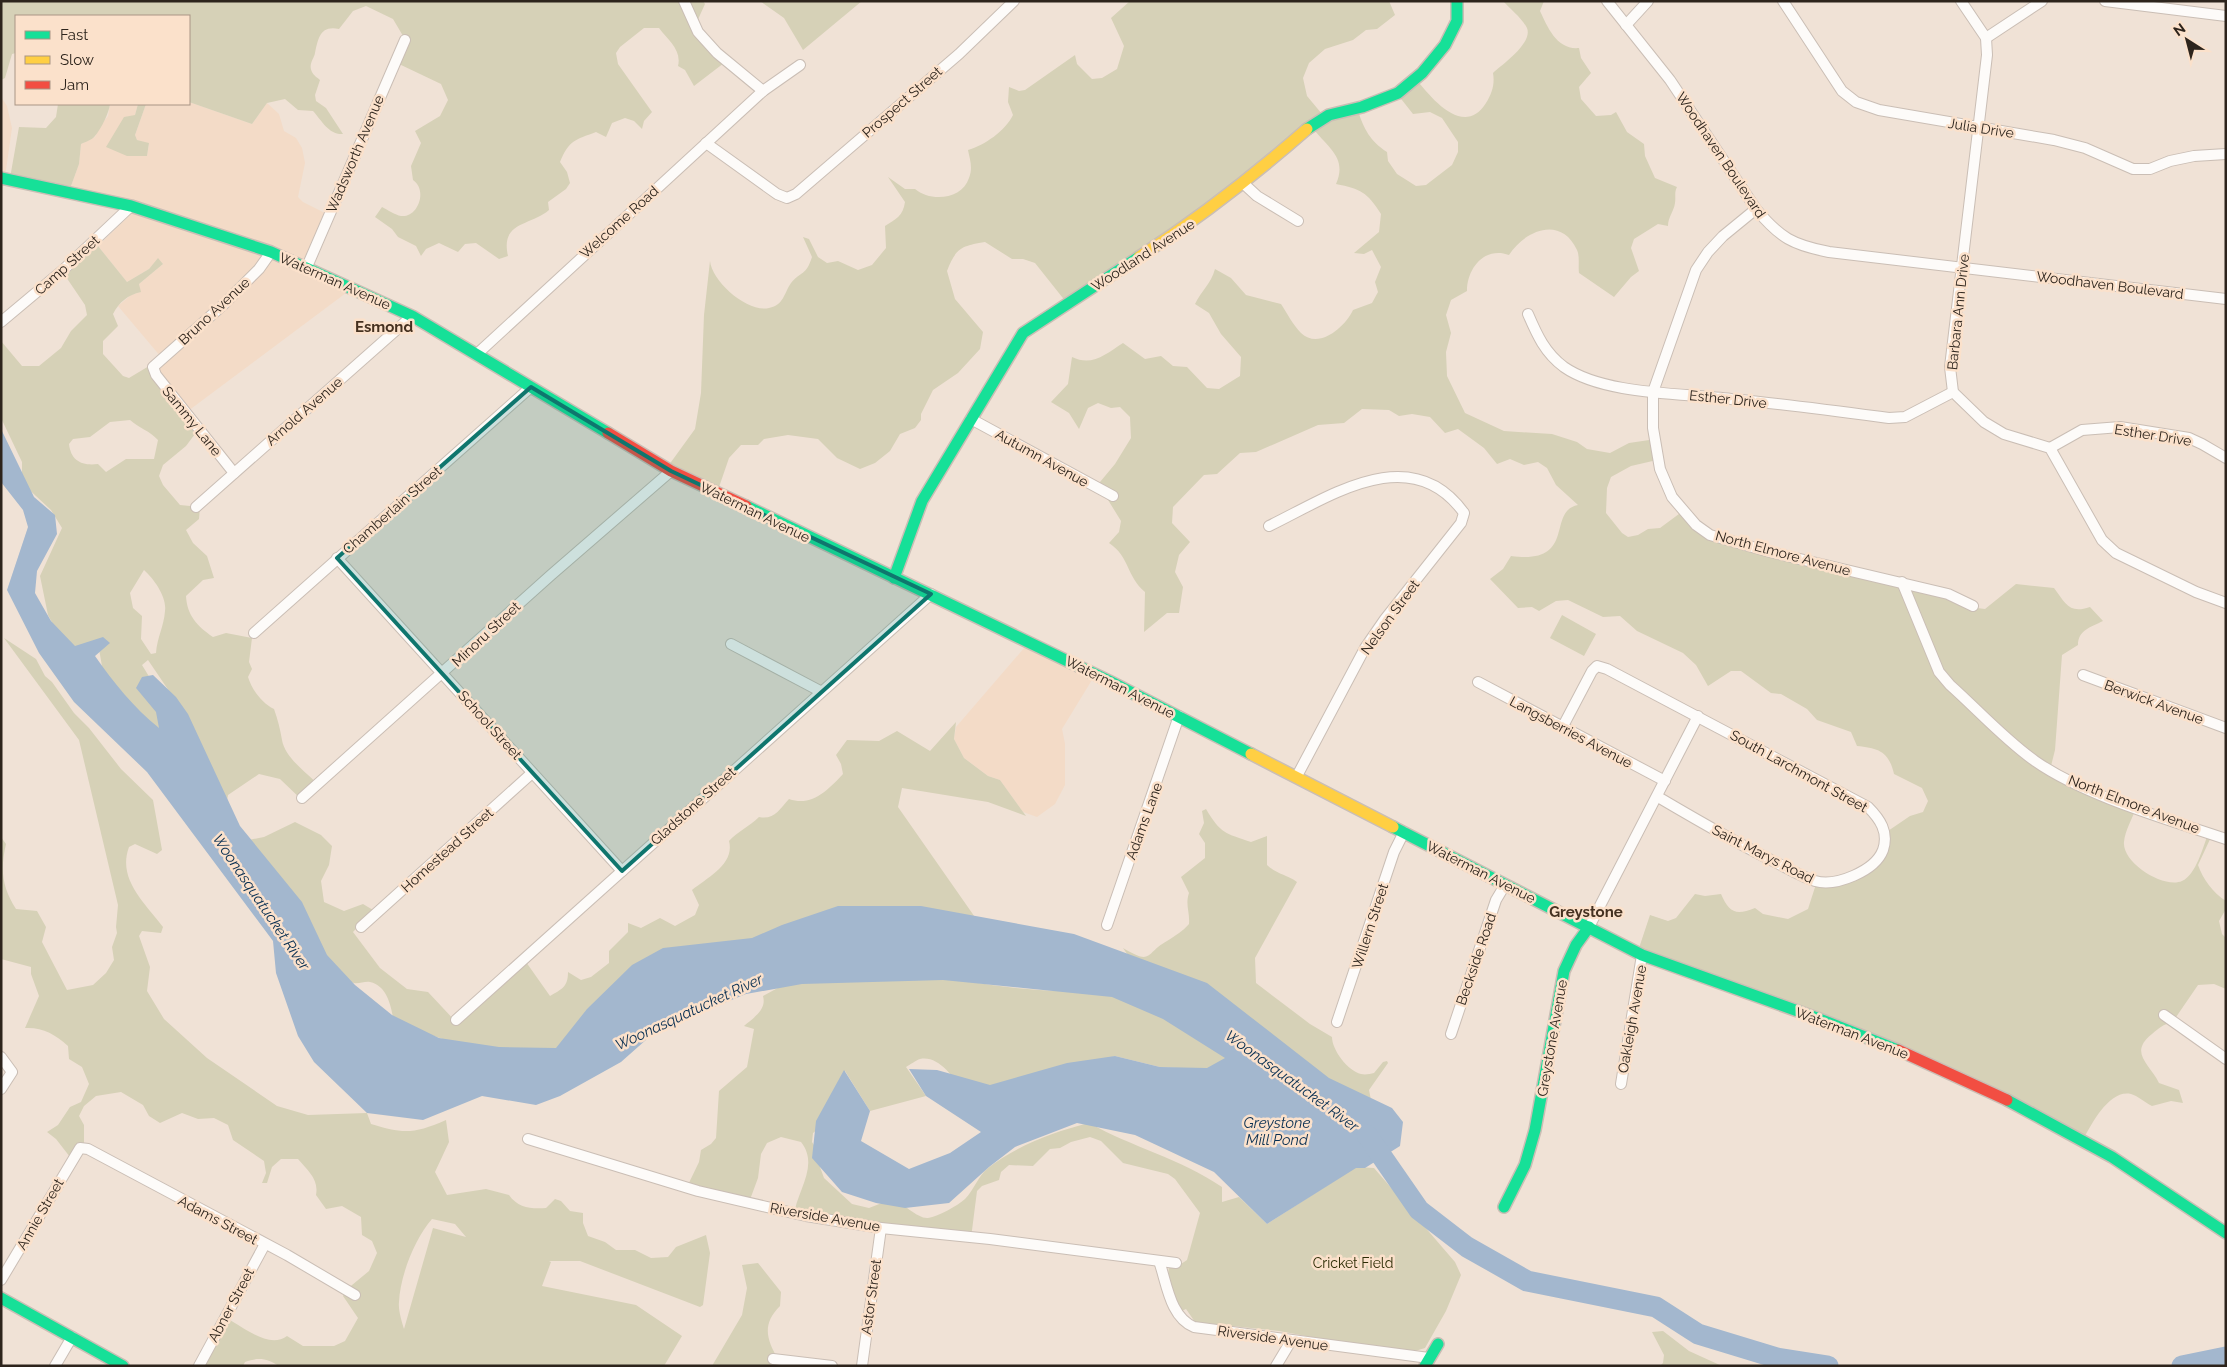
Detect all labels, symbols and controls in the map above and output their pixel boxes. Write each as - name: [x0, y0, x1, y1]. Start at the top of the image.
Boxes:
- legend: [15, 15, 190, 105]
- north arrow: [2162, 15, 2212, 65]
- text: N: [2170, 20, 2188, 39]
- text: Fast: [60, 26, 88, 44]
- text: Slow: [60, 51, 94, 69]
- street label: Prospect Street: [859, 63, 945, 141]
- text: Jam: [60, 76, 89, 94]
- street label: Woodhaven Boulevard: [1673, 89, 1769, 221]
- street label: Wadsworth Avenue: [323, 93, 387, 215]
- street label: Julia Drive: [1947, 115, 2015, 141]
- street label: Welcome Road: [577, 183, 661, 261]
- street label: Woodland Avenue: [1088, 216, 1198, 294]
- street label: Camp Street: [32, 232, 103, 298]
- street label: Waterman Avenue: [277, 249, 393, 313]
- street label: Barbara Ann Drive: [1944, 253, 1972, 371]
- street label: Woodhaven Boulevard: [2036, 268, 2184, 302]
- street label: Bruno Avenue: [175, 274, 253, 348]
- district label: Esmond: [355, 318, 413, 336]
- street label: Arnold Avenue: [263, 374, 345, 448]
- street label: Sammy Lane: [159, 383, 225, 459]
- street label: Esther Drive: [1688, 387, 1768, 411]
- street label: Esther Drive: [2113, 421, 2193, 449]
- street label: Autumn Avenue: [993, 426, 1091, 490]
- street label: Chamberlain Street: [340, 463, 445, 557]
- street label: Waterman Avenue: [698, 478, 812, 546]
- street label: North Elmore Avenue: [1714, 527, 1852, 579]
- street label: Nelson Street: [1358, 576, 1423, 657]
- street label: Minoru Street: [449, 598, 524, 670]
- street label: Waterman Avenue: [1063, 653, 1177, 721]
- street label: Berwick Avenue: [2102, 677, 2206, 727]
- street label: School Street: [455, 687, 525, 763]
- street label: Langsberries Avenue: [1507, 693, 1635, 771]
- street label: South Larchmont Street: [1728, 727, 1871, 816]
- street label: Gladstone Street: [647, 764, 739, 848]
- street label: North Elmore Avenue: [2066, 772, 2202, 836]
- street label: Adams Lane: [1123, 780, 1165, 862]
- street label: Homestead Street: [398, 804, 496, 895]
- street label: Saint Marys Road: [1710, 822, 1816, 886]
- water label: Woonasquatucket River: [209, 830, 314, 974]
- street label: Waterman Avenue: [1424, 838, 1538, 906]
- street label: Willern Street: [1349, 881, 1391, 971]
- district label: Greystone: [1549, 903, 1623, 921]
- street label: Beckside Road: [1453, 911, 1499, 1007]
- street label: Oakleigh Avenue: [1615, 964, 1649, 1074]
- water label: Woonasquatucket River: [612, 970, 766, 1054]
- street label: Greystone Avenue: [1534, 978, 1570, 1098]
- street label: Waterman Avenue: [1793, 1004, 1911, 1062]
- water label: Woonasquatucket River: [1222, 1027, 1363, 1136]
- water label: Greystone Mill Pond: [1243, 1114, 1311, 1149]
- street label: Annie Street: [13, 1175, 67, 1252]
- street label: Adams Street: [176, 1192, 261, 1248]
- street label: Riverside Avenue: [769, 1199, 881, 1235]
- park label: Cricket Field: [1313, 1255, 1393, 1271]
- street label: Astor Street: [858, 1258, 884, 1336]
- street label: Abner Street: [205, 1265, 257, 1345]
- street label: Riverside Avenue: [1217, 1322, 1329, 1354]

